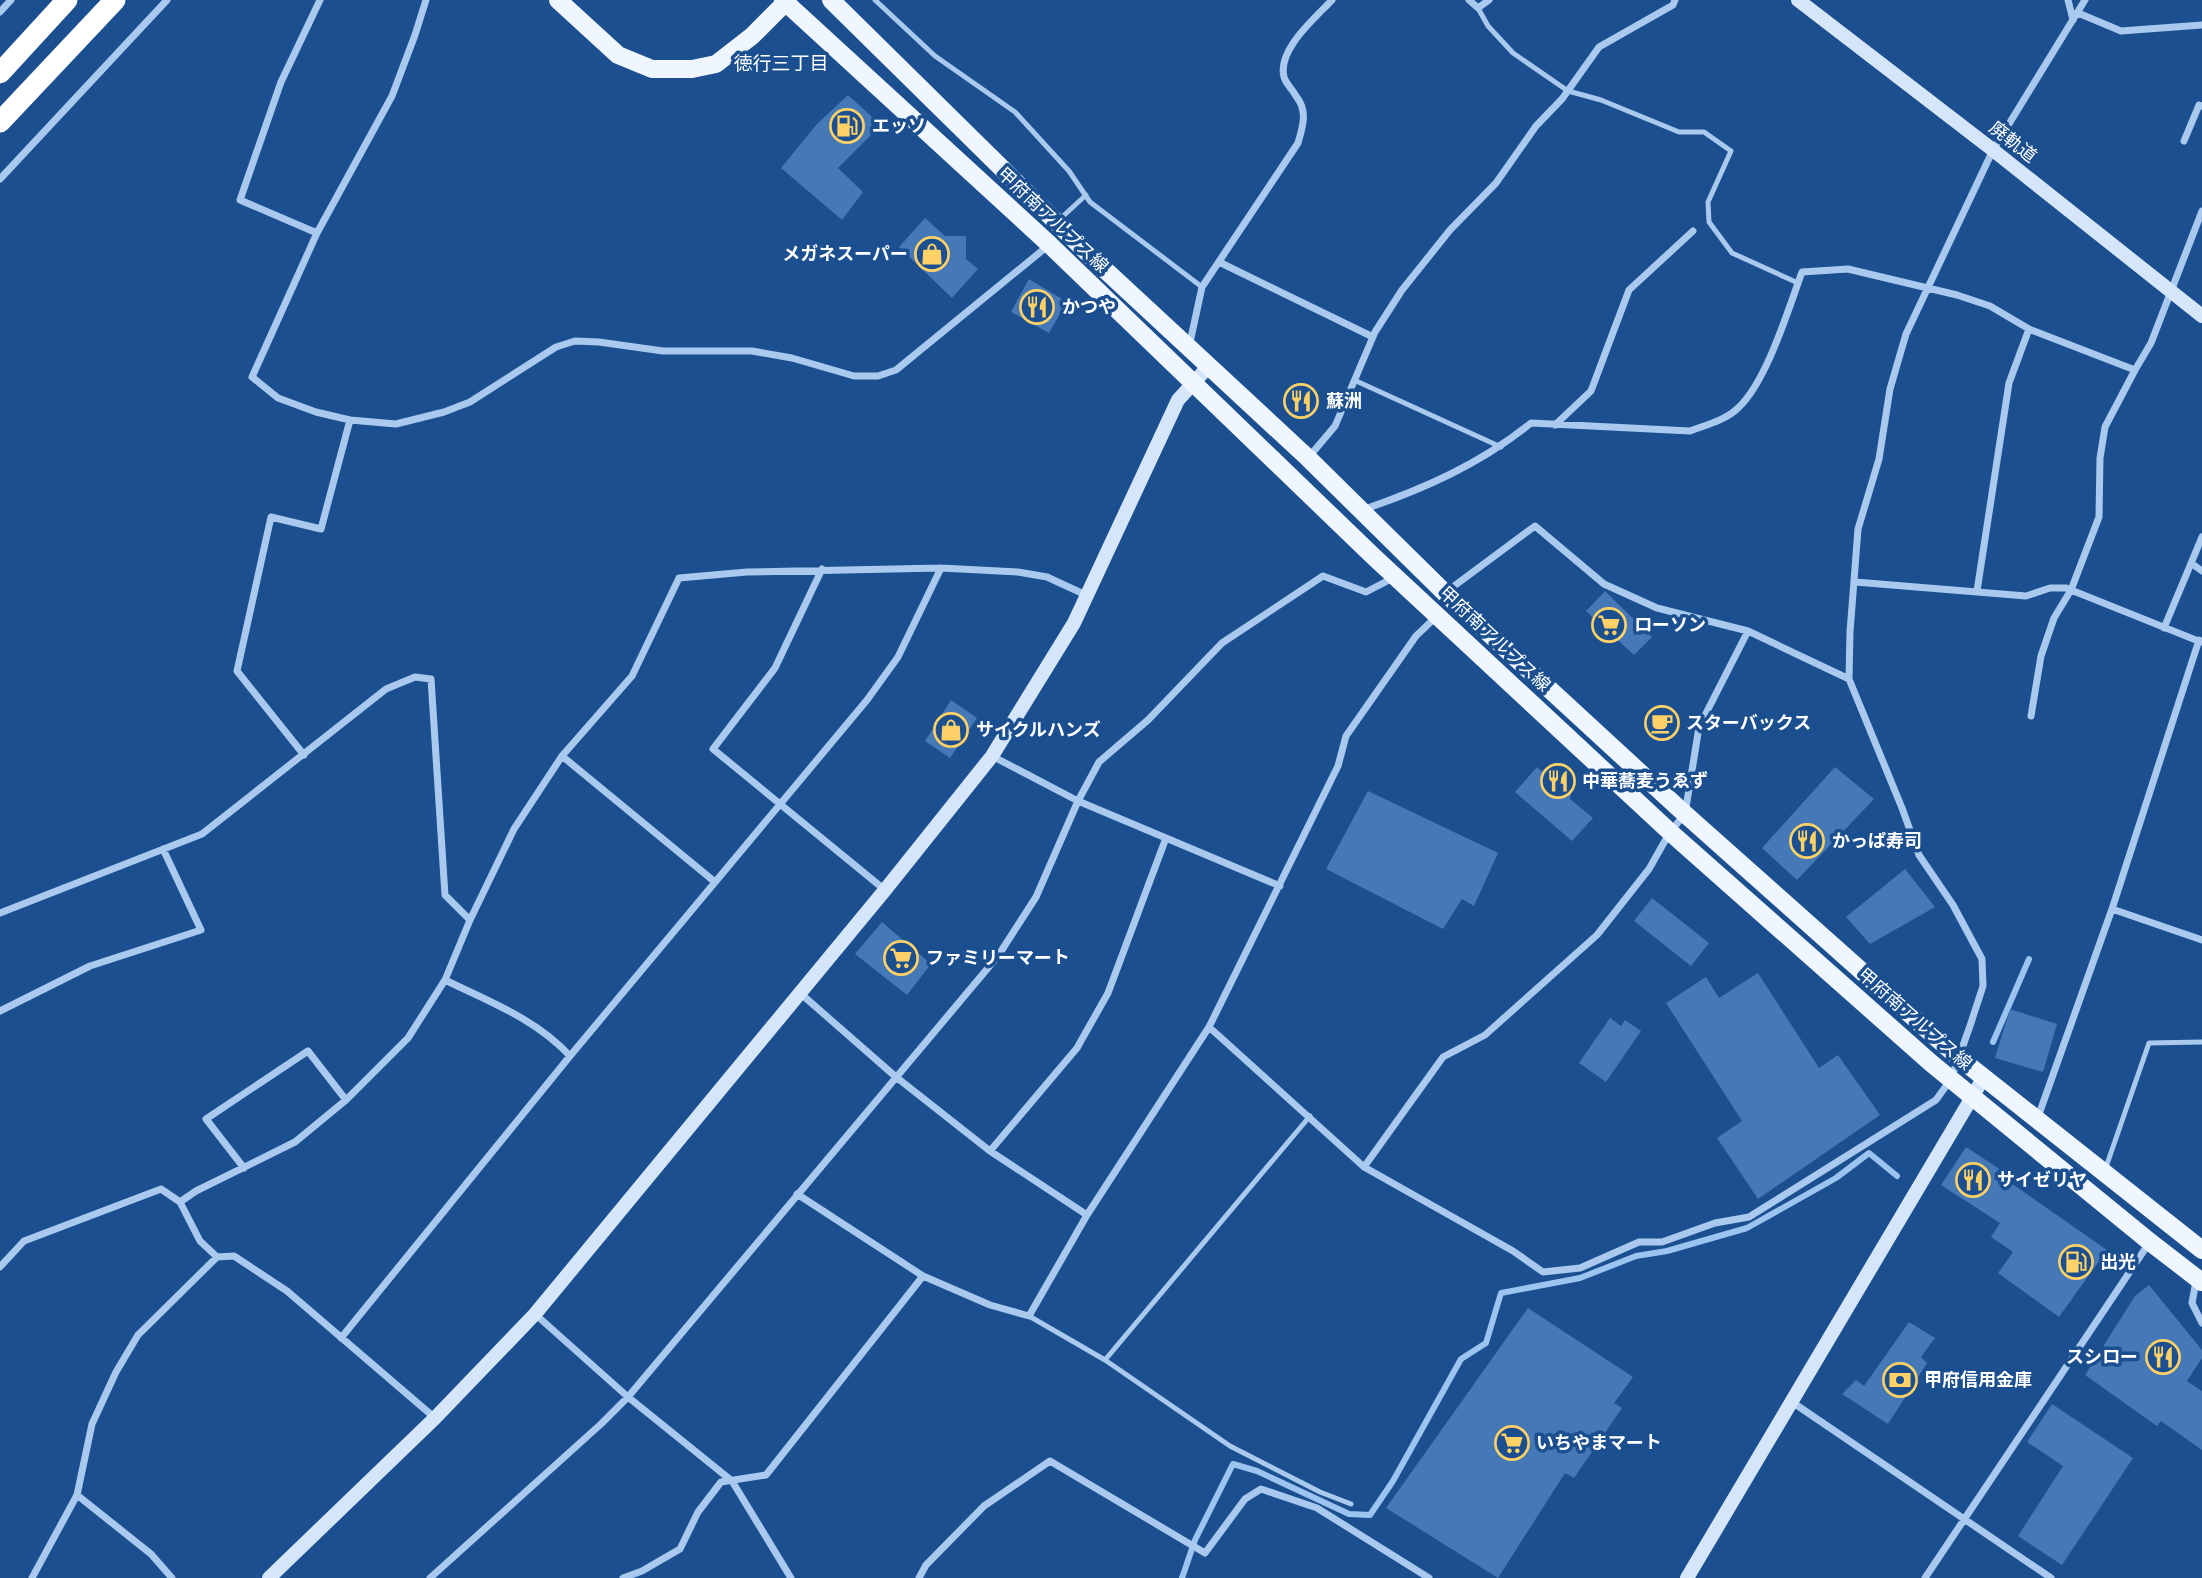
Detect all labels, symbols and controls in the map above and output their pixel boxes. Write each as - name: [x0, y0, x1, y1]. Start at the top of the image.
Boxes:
- district label: 徳行三丁目: [733, 52, 829, 76]
- fuel station icon: エッソ: [828, 107, 866, 145]
- place label: エッソ: [872, 115, 926, 137]
- street label: 廃軌道: [1985, 117, 2041, 167]
- street label: 甲府南アルプス線: [993, 163, 1113, 277]
- shop icon: メガネスーパー: [913, 235, 951, 273]
- place label: メガネスーパー: [782, 243, 908, 265]
- restaurant icon: かつや: [1018, 288, 1056, 326]
- place label: かつや: [1062, 296, 1116, 318]
- restaurant icon: 蘇洲: [1282, 382, 1320, 420]
- place label: 蘇洲: [1326, 390, 1362, 412]
- street label: 甲府南アルプス線: [1435, 582, 1555, 696]
- supermarket icon: ローソン: [1590, 606, 1628, 644]
- place label: ローソン: [1634, 614, 1706, 636]
- cafe icon: スターバックス: [1643, 704, 1681, 742]
- shop icon: サイクルハンズ: [932, 711, 970, 749]
- place label: スターバックス: [1686, 712, 1811, 734]
- place label: サイクルハンズ: [976, 719, 1101, 741]
- restaurant icon: 中華蕎麦うゑず: [1539, 762, 1577, 800]
- place label: 中華蕎麦うゑず: [1582, 770, 1708, 792]
- restaurant icon: かっぱ寿司: [1788, 822, 1826, 860]
- place label: かっぱ寿司: [1832, 830, 1922, 852]
- supermarket icon: ファミリーマート: [882, 939, 920, 977]
- place label: ファミリーマート: [926, 947, 1070, 969]
- street label: 甲府南アルプス線: [1854, 964, 1976, 1074]
- restaurant icon: サイゼリヤ: [1954, 1161, 1992, 1199]
- place label: サイゼリヤ: [1997, 1169, 2087, 1191]
- fuel station icon: 出光: [2057, 1243, 2095, 1281]
- place label: 出光: [2100, 1251, 2136, 1273]
- restaurant icon: スシロー: [2144, 1338, 2182, 1376]
- place label: スシロー: [2066, 1346, 2138, 1368]
- bank icon: 甲府信用金庫: [1881, 1361, 1919, 1399]
- place label: 甲府信用金庫: [1924, 1369, 2032, 1391]
- supermarket icon: いちやまマート: [1493, 1424, 1531, 1462]
- place label: いちやまマート: [1536, 1432, 1662, 1454]

